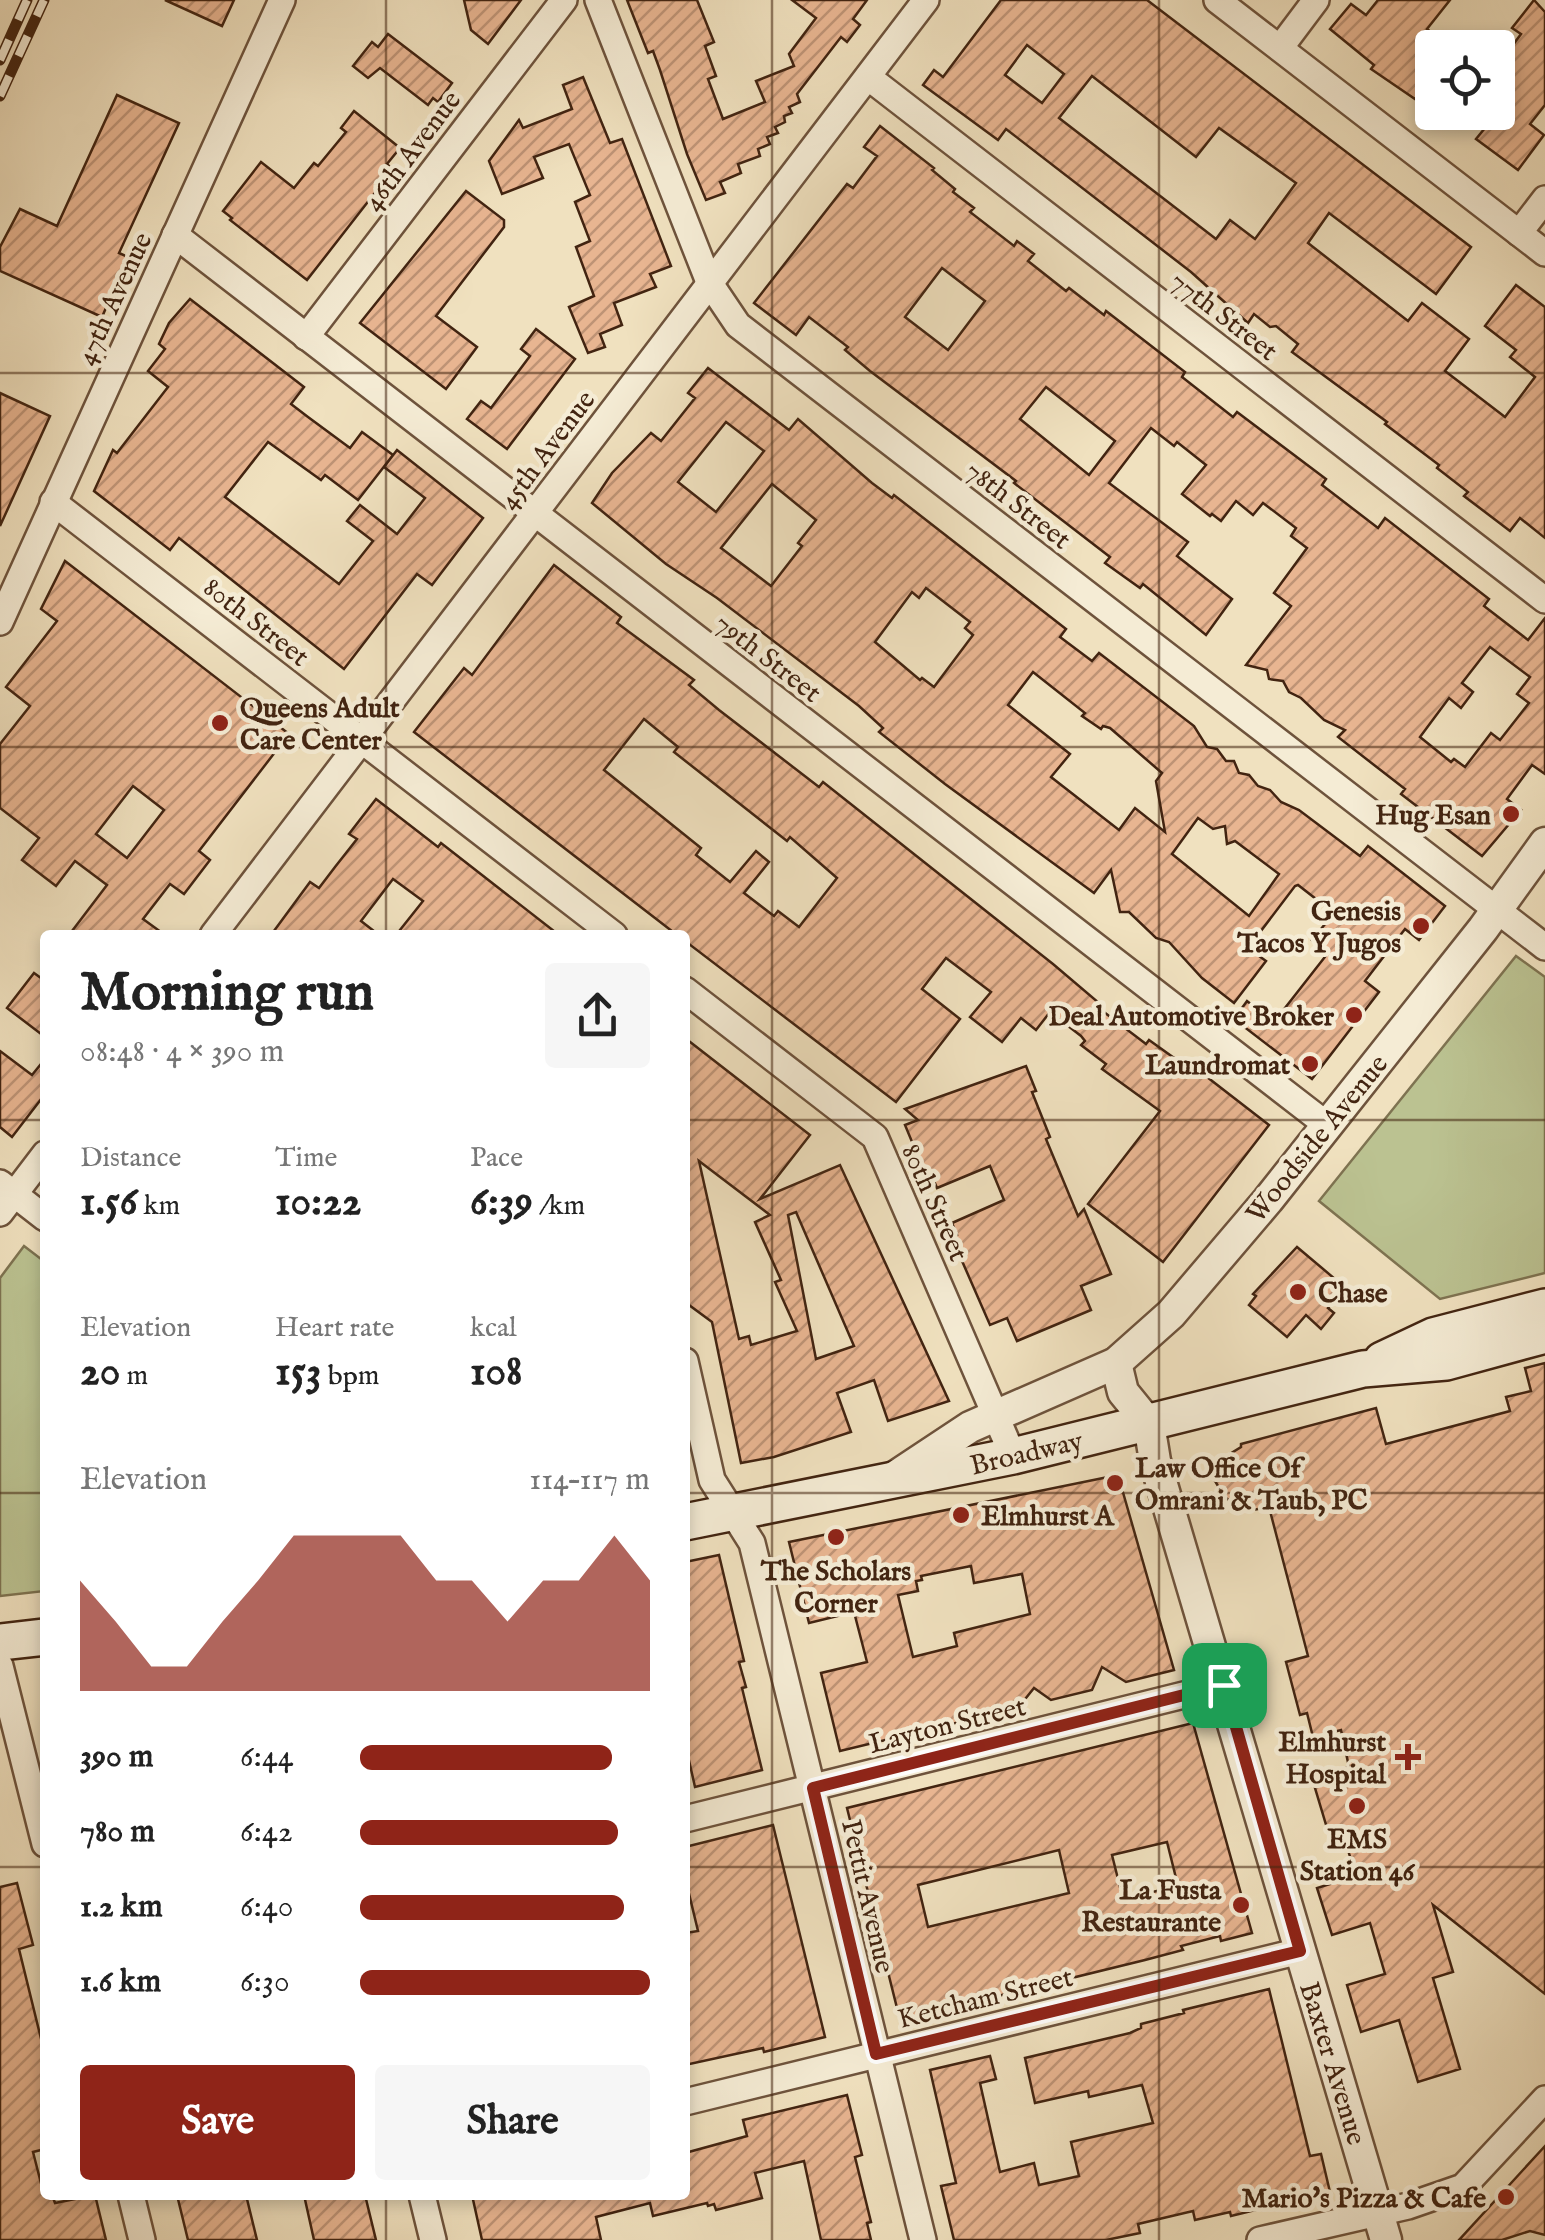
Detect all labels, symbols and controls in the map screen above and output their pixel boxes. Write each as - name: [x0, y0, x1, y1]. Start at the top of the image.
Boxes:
- map controls: [1415, 30, 1515, 130]
- button: locate: [1415, 30, 1515, 130]
- street label: 46th Avenue: [356, 84, 470, 219]
- street label: 47th Avenue: [69, 227, 161, 371]
- street label: 77th Street: [1163, 264, 1284, 370]
- street label: 45th Avenue: [492, 384, 604, 517]
- street label: 78th Street: [958, 454, 1078, 558]
- street label: 80th Street: [195, 571, 316, 675]
- street label: 79th Street: [707, 607, 828, 712]
- place label: Queens Adult Care Center: [240, 692, 400, 759]
- marker: Queens Adult Care Center: [209, 712, 231, 734]
- place label: Hug Esan: [1375, 799, 1491, 834]
- marker: Hug Esan: [1500, 803, 1522, 825]
- place label: Genesis Tacos Y Jugos: [1236, 895, 1401, 962]
- marker: Genesis Tacos Y Jugos: [1410, 915, 1432, 937]
- text: Morning run: [80, 959, 374, 1029]
- button: share: [545, 963, 650, 1068]
- place label: Deal Automotive Broker: [1048, 1000, 1335, 1035]
- marker: Deal Automotive Broker: [1343, 1004, 1365, 1026]
- text: 08:48 · 4 × 390 m: [80, 1032, 284, 1073]
- street label: Woodside Avenue: [1239, 1048, 1397, 1231]
- place label: Laundromat: [1145, 1049, 1290, 1084]
- marker: Laundromat: [1299, 1053, 1321, 1075]
- street label: 80th Street: [892, 1139, 975, 1268]
- text: Distance: [80, 1141, 181, 1176]
- text: Time: [275, 1141, 337, 1176]
- text: Pace: [470, 1141, 523, 1176]
- text: 1.56: [80, 1176, 137, 1229]
- text: 10:22: [275, 1176, 362, 1229]
- text: 6:39: [470, 1176, 533, 1229]
- text: km: [137, 1189, 180, 1224]
- text: /km: [533, 1189, 585, 1224]
- place label: Chase: [1318, 1277, 1388, 1312]
- marker: Chase: [1287, 1281, 1309, 1303]
- text: Elevation: [80, 1311, 191, 1346]
- text: Heart rate: [275, 1311, 394, 1346]
- text: kcal: [470, 1311, 517, 1346]
- text: 20: [80, 1346, 120, 1399]
- text: 153: [275, 1346, 322, 1399]
- text: 108: [470, 1346, 523, 1399]
- text: m: [120, 1359, 148, 1394]
- text: bpm: [322, 1359, 379, 1394]
- street label: Broadway: [967, 1424, 1087, 1484]
- place label: Law Office Of Omrani & Taub, PC: [1135, 1452, 1368, 1519]
- text: Elevation: [80, 1460, 207, 1501]
- text: 114–117 m: [529, 1460, 650, 1501]
- marker: Law Office Of Omrani & Taub, PC: [1104, 1472, 1126, 1494]
- place label: Elmhurst A: [981, 1500, 1115, 1535]
- marker: Elmhurst A: [950, 1504, 972, 1526]
- marker: The Scholars Corner: [825, 1526, 847, 1548]
- place label: The Scholars Corner: [760, 1555, 911, 1622]
- pin: [1182, 1643, 1267, 1728]
- icon: arrive: [1197, 1658, 1252, 1713]
- street label: Layton Street: [865, 1690, 1030, 1763]
- place label: Elmhurst Hospital: [1278, 1726, 1387, 1793]
- text: 390 m: [80, 1737, 153, 1778]
- text: 6:44: [240, 1737, 293, 1778]
- marker: Elmhurst Hospital: [1395, 1744, 1421, 1770]
- marker: EMS Station 46: [1346, 1795, 1368, 1817]
- text: 780 m: [80, 1812, 155, 1853]
- text: 6:42: [240, 1812, 293, 1853]
- street label: Pettit Avenue: [832, 1816, 901, 1977]
- place label: EMS Station 46: [1300, 1823, 1415, 1890]
- place label: La Fusta Restaurante: [1081, 1874, 1222, 1941]
- text: 1.2 km: [80, 1887, 163, 1928]
- text: 6:40: [240, 1887, 293, 1928]
- marker: La Fusta Restaurante: [1230, 1894, 1252, 1916]
- street label: Ketcham Street: [895, 1961, 1077, 2038]
- text: 1.6 km: [80, 1962, 161, 2003]
- text: 6:30: [240, 1962, 290, 2003]
- street label: Baxter Avenue: [1290, 1978, 1373, 2150]
- button: Save: [80, 2065, 355, 2180]
- button: Share: [375, 2065, 650, 2180]
- place label: Mario's Pizza & Cafe: [1241, 2182, 1486, 2217]
- marker: Mario's Pizza & Cafe: [1495, 2186, 1517, 2208]

